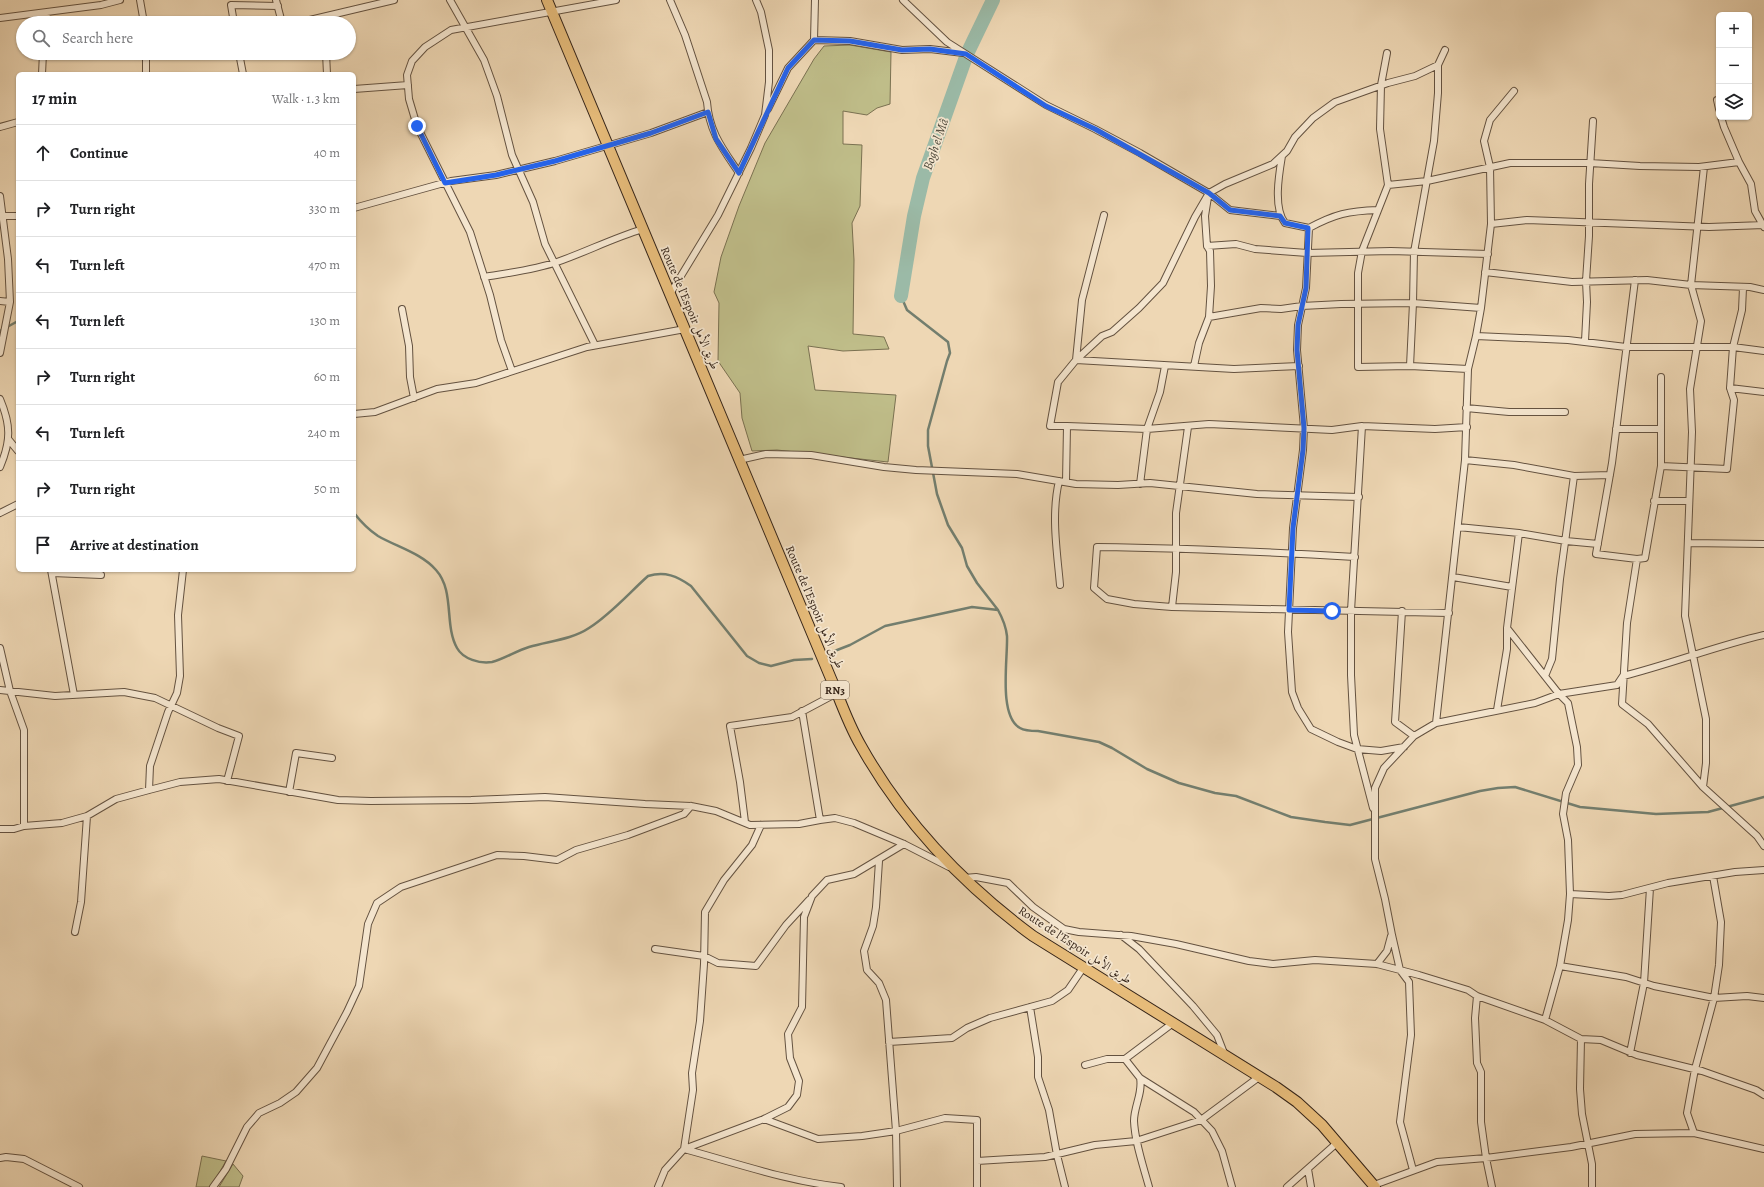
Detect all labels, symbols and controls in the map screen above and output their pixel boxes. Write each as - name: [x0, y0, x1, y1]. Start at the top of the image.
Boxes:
- map controls: [1716, 12, 1752, 120]
- button: +: [1716, 12, 1752, 48]
- search box: [16, 16, 356, 60]
- icon: search: [30, 27, 52, 49]
- text: Search here: [62, 28, 133, 48]
- button: −: [1716, 48, 1752, 84]
- button: layers: [1716, 84, 1752, 120]
- text: 17 min: [32, 87, 77, 110]
- text: Walk · 1.3 km: [272, 90, 340, 107]
- water label: Bogh el Mâ: [919, 116, 952, 172]
- route end: [408, 117, 426, 135]
- icon: ahead: [32, 142, 54, 164]
- text: Continue: [70, 143, 128, 163]
- text: 40 m: [314, 144, 340, 161]
- icon: right: [32, 198, 54, 220]
- text: Turn right: [70, 199, 135, 219]
- text: 330 m: [309, 200, 340, 217]
- street label: Route de l’Espoir طريق الأمل: [656, 244, 724, 372]
- icon: left: [32, 254, 54, 276]
- text: Turn left: [70, 255, 125, 275]
- text: 470 m: [308, 256, 340, 273]
- icon: left: [32, 310, 54, 332]
- text: Turn left: [70, 311, 125, 331]
- text: 130 m: [310, 312, 340, 329]
- icon: right: [32, 366, 54, 388]
- text: Turn right: [70, 367, 135, 387]
- text: 60 m: [314, 368, 340, 385]
- icon: left: [32, 422, 54, 444]
- text: Turn left: [70, 423, 125, 443]
- text: 240 m: [308, 424, 340, 441]
- icon: right: [32, 478, 54, 500]
- text: Turn right: [70, 479, 135, 499]
- text: 50 m: [314, 480, 340, 497]
- icon: arrive: [32, 534, 54, 556]
- text: Arrive at destination: [70, 535, 199, 555]
- street label: Route de l’Espoir طريق الأمل: [781, 543, 849, 671]
- route start: [1323, 602, 1341, 620]
- road number: RN3: [821, 681, 849, 699]
- street label: Route de l’Espoir طريق الأمل: [1015, 902, 1135, 989]

